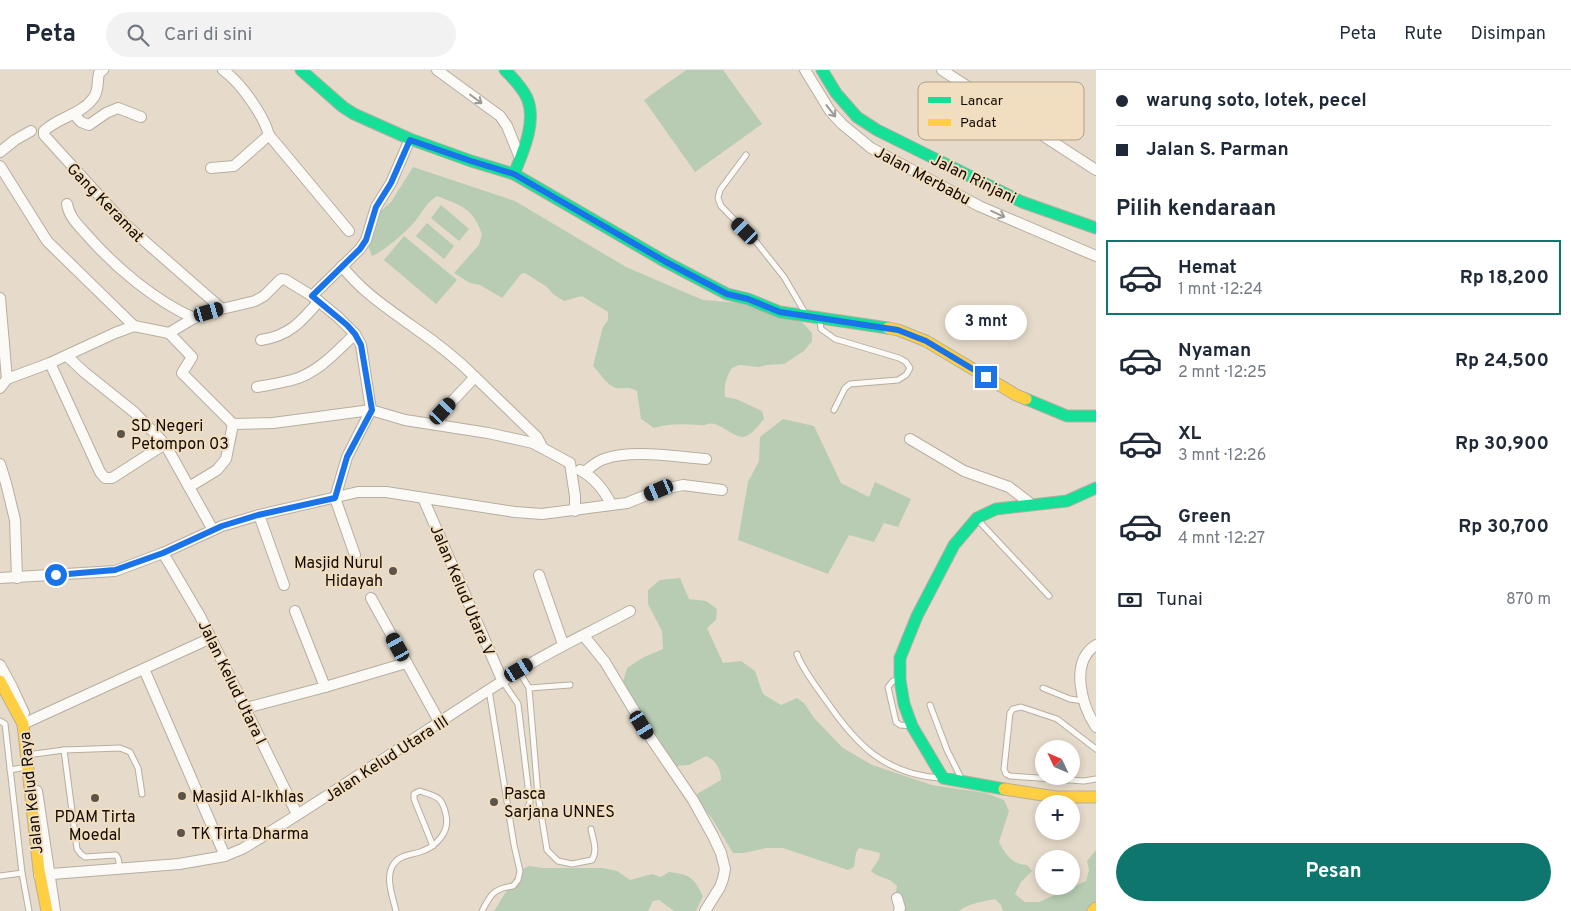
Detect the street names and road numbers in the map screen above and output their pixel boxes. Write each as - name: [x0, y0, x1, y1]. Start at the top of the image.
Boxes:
- street label: Jalan Merbabu: [870, 143, 974, 211]
- street label: Jalan Rinjani: [927, 150, 1019, 209]
- street label: Gang Keramat: [62, 159, 148, 247]
- street label: Jalan Kelud Utara V: [424, 522, 498, 659]
- street label: Jalan Kelud Utara I: [193, 618, 270, 748]
- street label: Jalan Kelud Utara III: [321, 712, 453, 807]
- street label: Jalan Kelud Raya: [16, 731, 48, 855]

